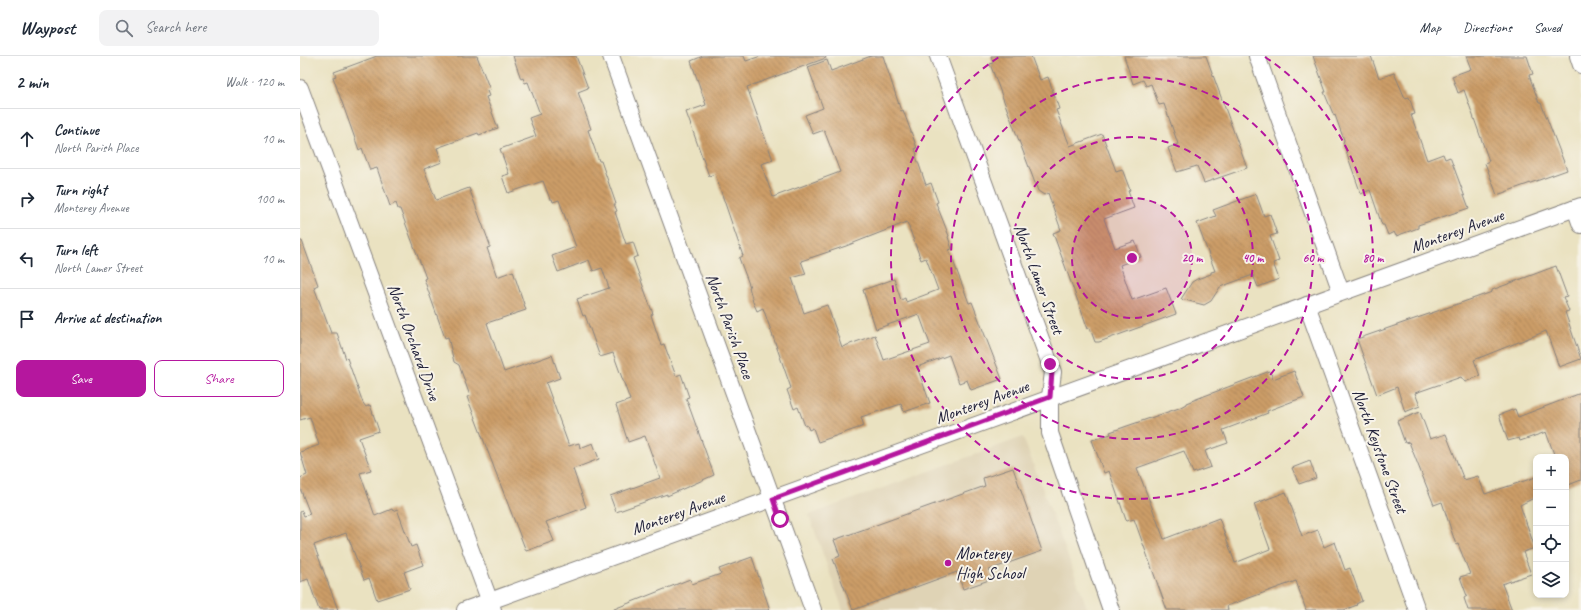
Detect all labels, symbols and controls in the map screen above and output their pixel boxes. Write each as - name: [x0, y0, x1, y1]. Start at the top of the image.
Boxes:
- search box: [99, 10, 379, 46]
- text: Waypost: [20, 16, 75, 40]
- icon: search: [113, 17, 135, 39]
- text: Search here: [145, 18, 206, 37]
- text: Map: [1420, 19, 1441, 36]
- text: Directions: [1463, 19, 1512, 36]
- text: Saved: [1534, 19, 1561, 36]
- text: 2 min: [16, 72, 49, 93]
- text: Walk · 120 m: [225, 74, 284, 90]
- text: Continue: [54, 121, 99, 140]
- icon: ahead: [16, 128, 38, 150]
- text: 10 m: [262, 131, 284, 147]
- text: North Parish Place: [54, 140, 138, 156]
- text: Turn right: [54, 181, 107, 200]
- icon: right: [16, 188, 38, 210]
- text: 100 m: [256, 191, 284, 207]
- text: Monterey Avenue: [54, 200, 129, 216]
- street label: Monterey Avenue: [1407, 204, 1508, 258]
- street label: North Lamer Street: [1009, 221, 1069, 339]
- text: Turn left: [54, 241, 97, 260]
- icon: left: [16, 248, 38, 270]
- text: 20 m: [1182, 250, 1203, 266]
- text: 40 m: [1243, 250, 1264, 266]
- text: 60 m: [1303, 250, 1325, 266]
- text: 80 m: [1363, 250, 1384, 266]
- text: 10 m: [262, 251, 284, 267]
- centre of rings: [1125, 251, 1139, 265]
- text: North Lamer Street: [54, 260, 142, 276]
- street label: North Parish Place: [701, 271, 759, 383]
- street label: North Orchard Drive: [383, 281, 445, 405]
- icon: arrive: [16, 308, 38, 330]
- text: Arrive at destination: [54, 309, 161, 328]
- route end: [1041, 355, 1059, 373]
- button: Save: [16, 360, 146, 397]
- button: Share: [154, 360, 284, 397]
- street label: Monterey Avenue: [932, 375, 1033, 429]
- street label: North Keystone Street: [1348, 386, 1413, 518]
- map controls: [1533, 454, 1569, 598]
- button: +: [1533, 454, 1569, 490]
- street label: Monterey Avenue: [628, 486, 729, 540]
- button: −: [1533, 490, 1569, 526]
- route start: [771, 510, 789, 528]
- button: locate: [1533, 526, 1569, 562]
- place label: Monterey High School: [956, 543, 1027, 584]
- marker: Monterey High School: [943, 558, 953, 568]
- button: layers: [1533, 562, 1569, 598]

